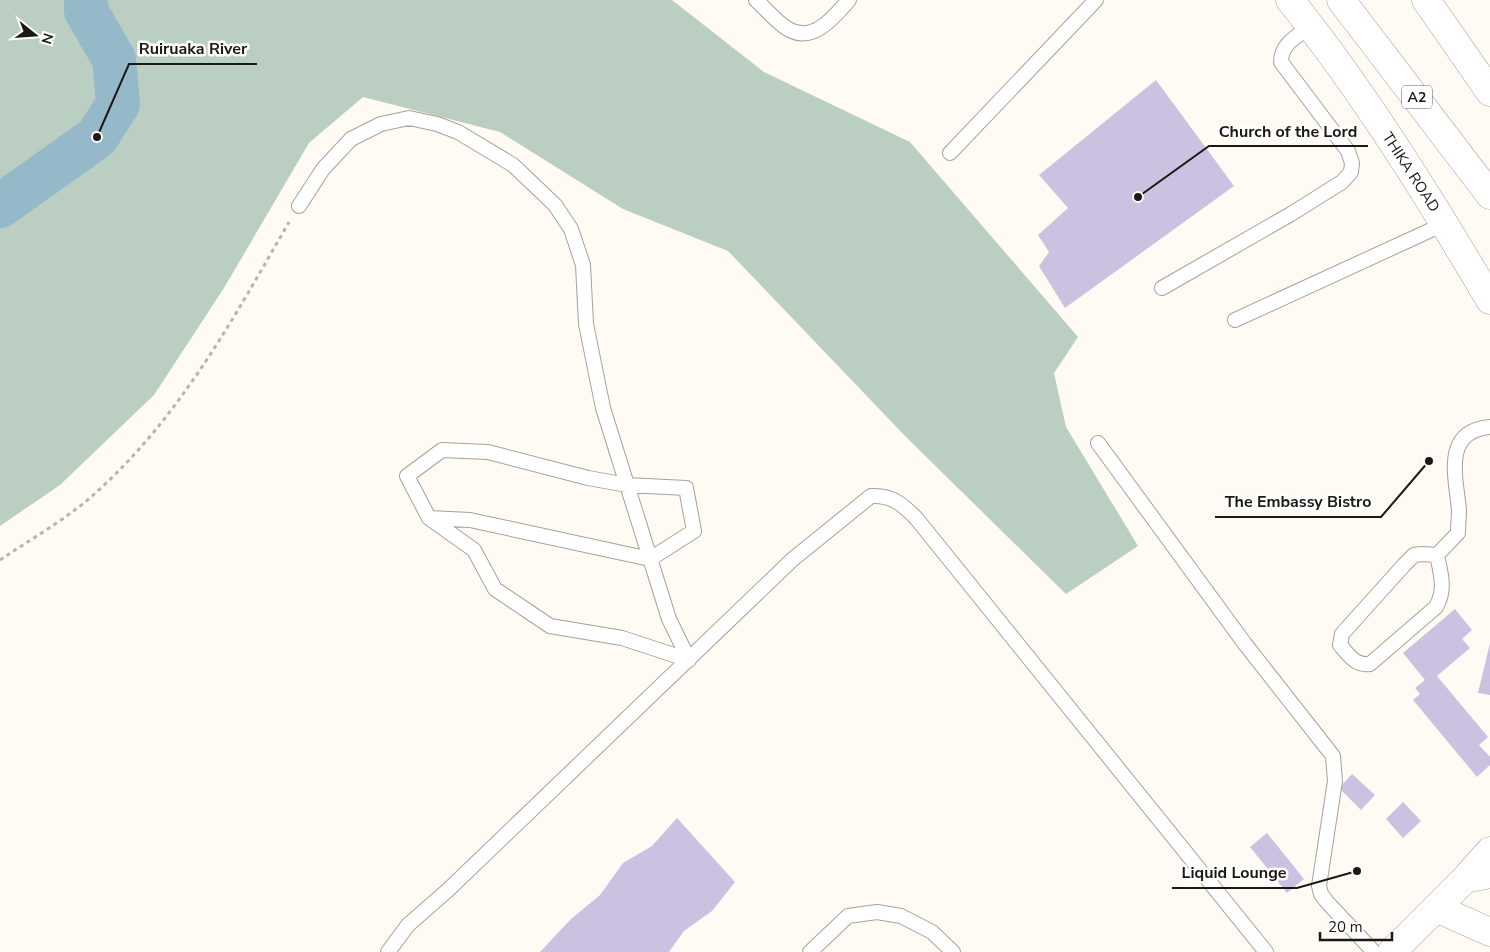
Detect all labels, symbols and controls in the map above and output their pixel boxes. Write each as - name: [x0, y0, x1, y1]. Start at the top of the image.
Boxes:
- north arrow: [10, 10, 60, 60]
- text: N: [36, 31, 58, 46]
- callout: Ruiruaka River: [129, 33, 257, 64]
- text: Ruiruaka River: [139, 38, 248, 60]
- road number: A2: [1402, 85, 1432, 108]
- callout: Church of the Lord: [1209, 115, 1368, 146]
- text: Church of the Lord: [1219, 121, 1357, 143]
- street label: THIKA ROAD: [1378, 128, 1444, 216]
- callout: The Embassy Bistro: [1215, 486, 1381, 517]
- text: The Embassy Bistro: [1225, 491, 1371, 513]
- callout: Liquid Lounge: [1172, 857, 1297, 888]
- text: Liquid Lounge: [1181, 862, 1287, 884]
- scale bar: [1320, 910, 1392, 942]
- text: 20 m: [1328, 917, 1363, 937]

